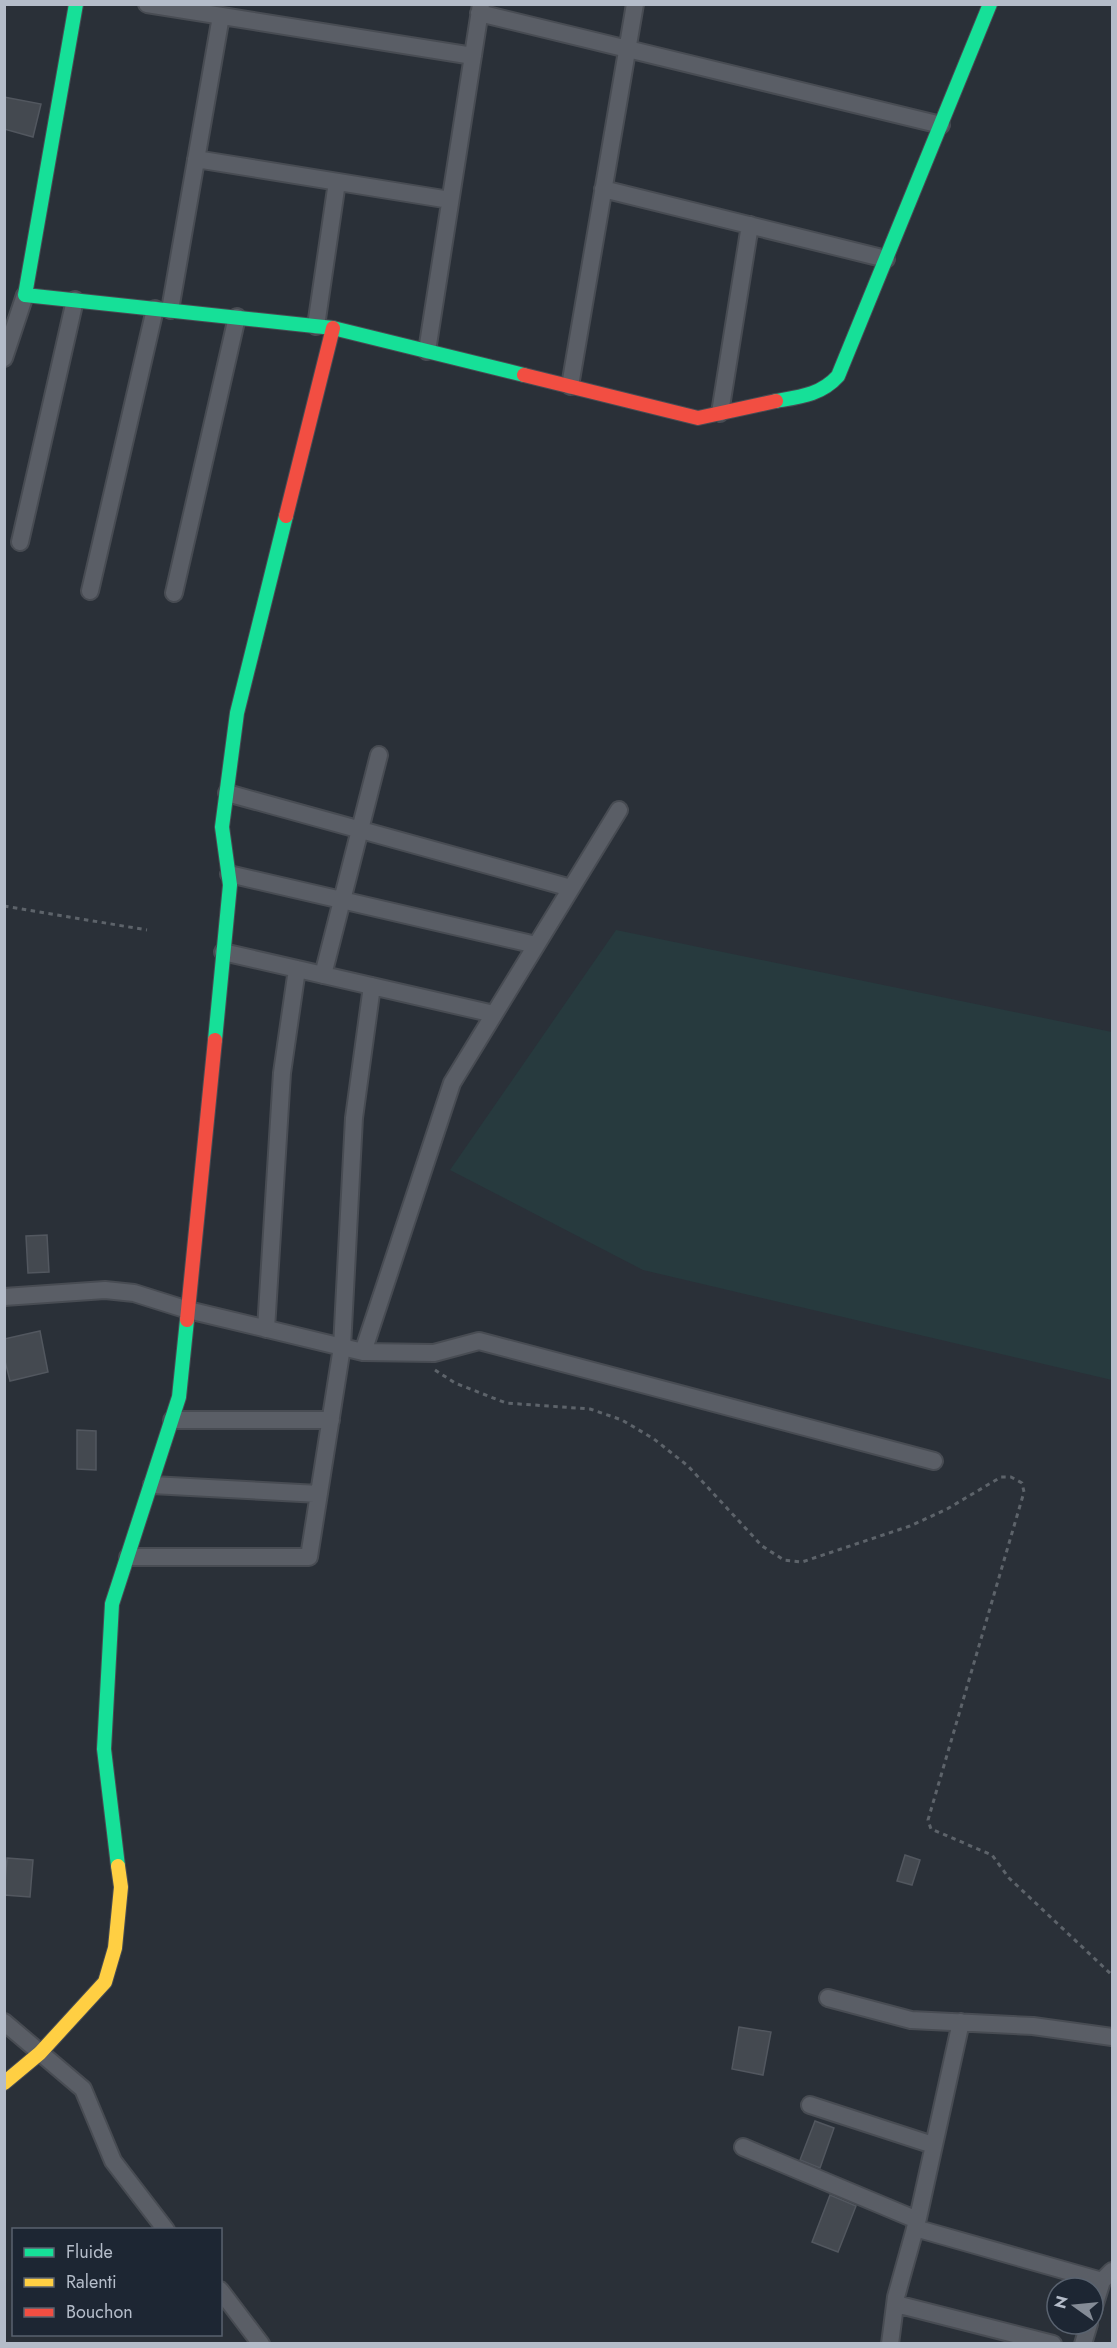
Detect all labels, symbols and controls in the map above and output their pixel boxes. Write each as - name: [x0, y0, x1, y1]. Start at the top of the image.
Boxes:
- legend: [12, 2228, 222, 2336]
- text: Fluide: [66, 2239, 113, 2265]
- text: Ralenti: [66, 2269, 117, 2295]
- north arrow: [1045, 2276, 1105, 2336]
- text: N: [1048, 2293, 1074, 2311]
- text: Bouchon: [66, 2299, 133, 2325]

